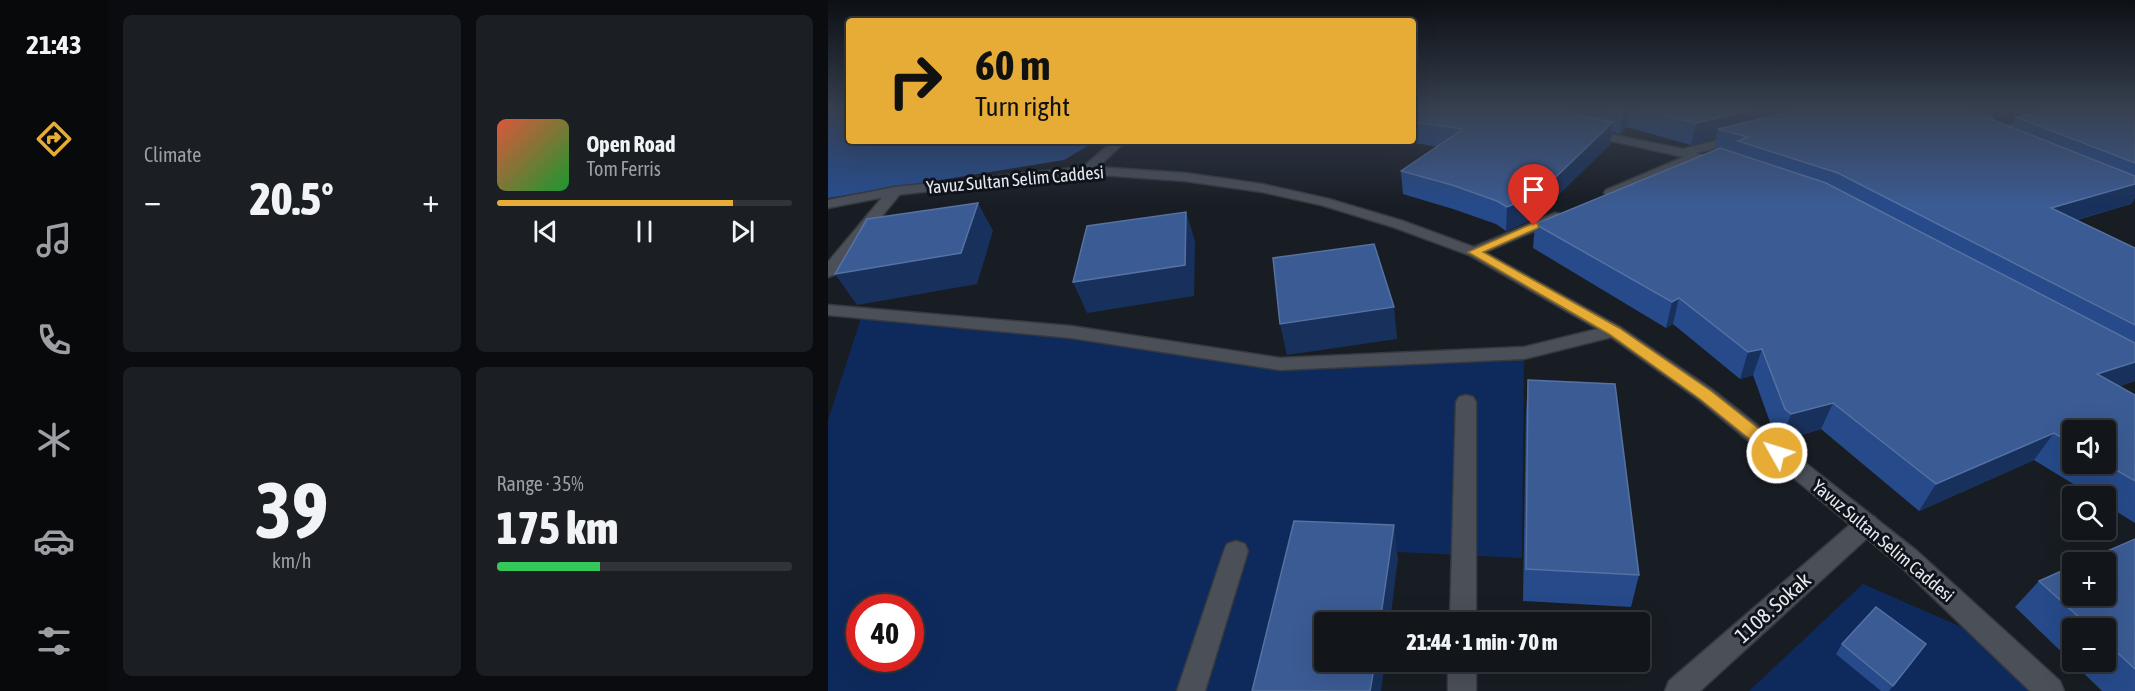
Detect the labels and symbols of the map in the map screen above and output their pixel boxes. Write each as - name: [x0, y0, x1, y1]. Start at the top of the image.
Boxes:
- street label: Yavuz Sultan Selim Caddesi: [925, 161, 1105, 198]
- pin: [1508, 164, 1559, 226]
- position arrow: [1745, 421, 1809, 485]
- street label: Yavuz Sultan Selim Caddesi: [1808, 475, 1958, 606]
- street label: 1108. Sokak: [1730, 567, 1815, 647]
- speed limit sign: 40: [846, 594, 924, 672]

